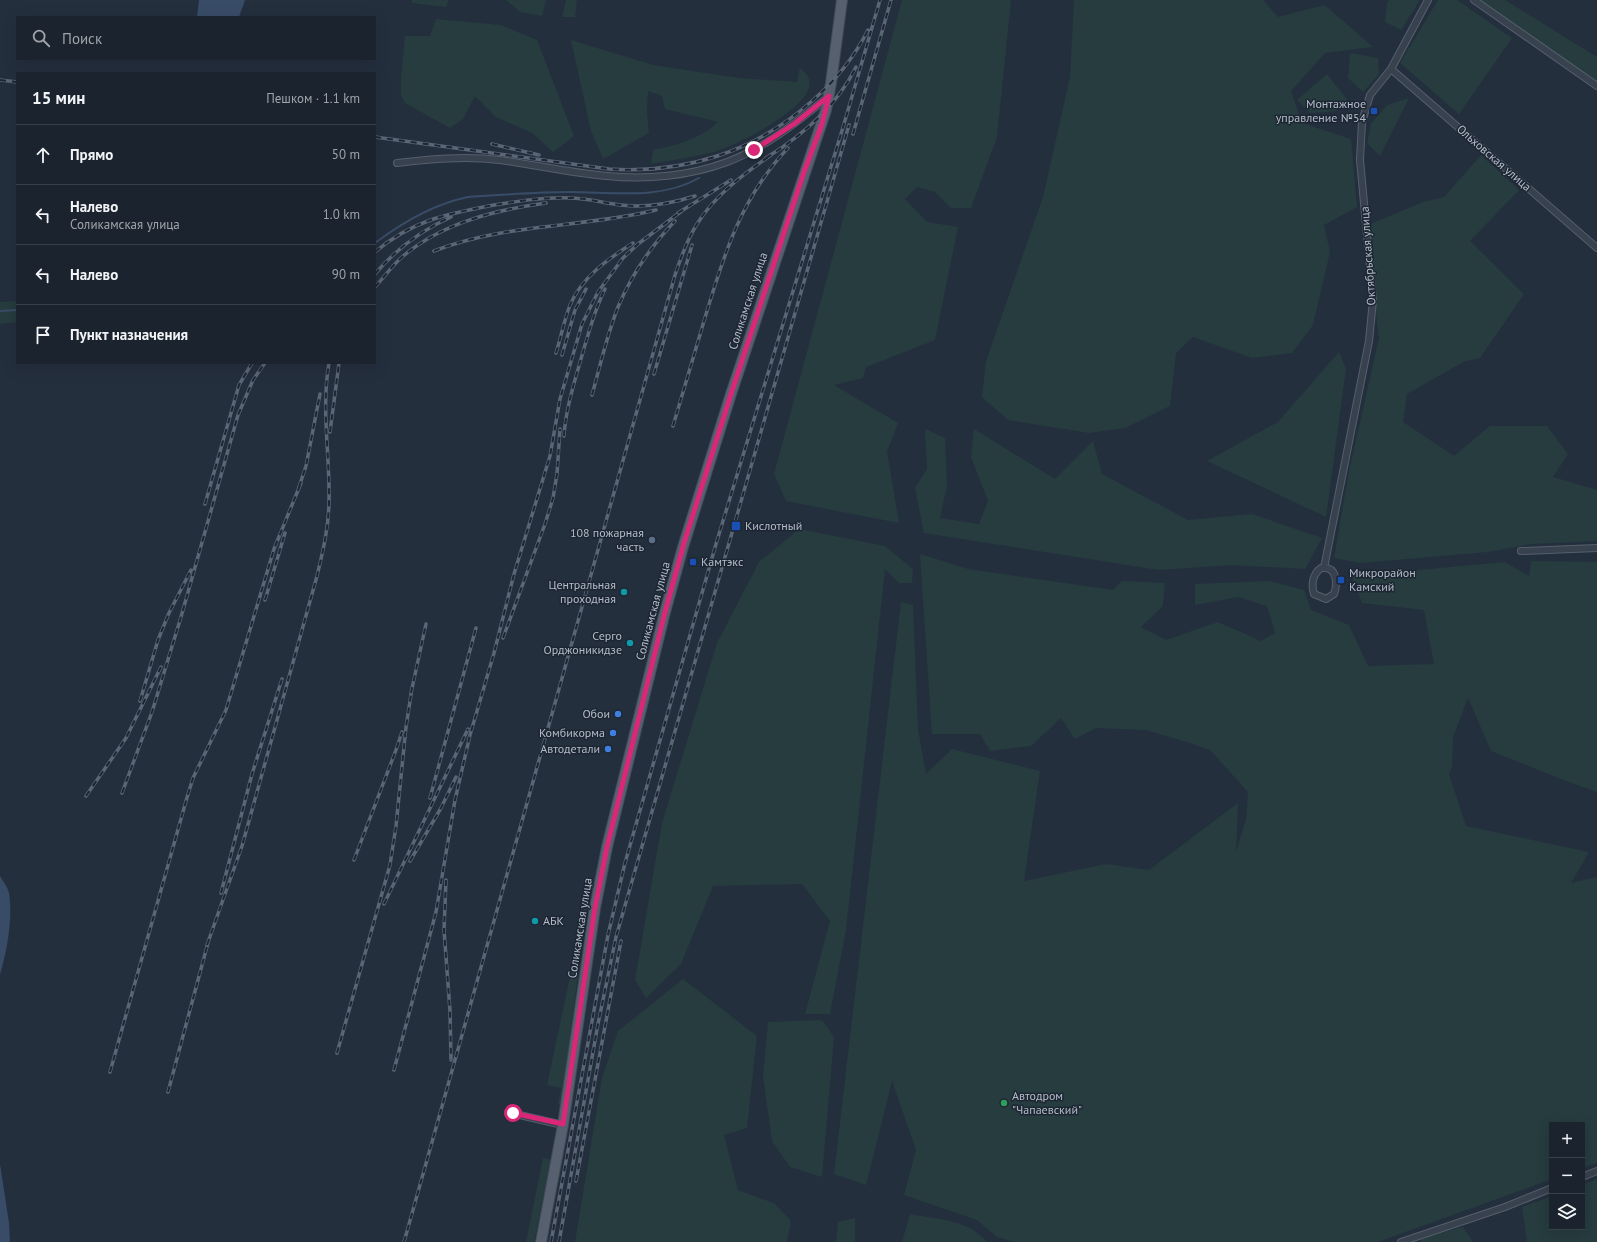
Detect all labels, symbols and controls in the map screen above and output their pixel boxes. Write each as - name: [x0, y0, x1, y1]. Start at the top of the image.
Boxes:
- search box: [16, 16, 376, 60]
- icon: search: [30, 27, 52, 49]
- text: Поиск: [62, 29, 102, 48]
- text: 15 мин: [32, 87, 85, 109]
- text: Пешком · 1.1 km: [266, 90, 360, 107]
- place label: Монтажное управление №54: [1276, 96, 1366, 125]
- marker: Монтажное управление №54: [1369, 106, 1379, 116]
- street label: Ольховская улица: [1454, 121, 1535, 194]
- route end: [745, 141, 763, 159]
- icon: ahead: [32, 144, 54, 166]
- text: Прямо: [70, 145, 113, 164]
- text: 50 m: [332, 146, 360, 163]
- text: Налево: [70, 197, 118, 216]
- icon: left: [32, 204, 54, 226]
- text: 1.0 km: [323, 206, 360, 223]
- street label: Октябрьская улица: [1357, 206, 1378, 306]
- text: Соликамская улица: [70, 216, 180, 233]
- street label: Соликамская улица: [725, 250, 770, 351]
- icon: left: [32, 264, 54, 286]
- text: Налево: [70, 265, 118, 284]
- text: 90 m: [332, 266, 360, 283]
- icon: arrive: [32, 324, 54, 346]
- text: Пункт назначения: [70, 325, 188, 344]
- place label: Кислотный: [745, 518, 802, 533]
- marker: Кислотный: [730, 520, 742, 532]
- place label: 108 пожарная часть: [570, 525, 644, 554]
- marker: 108 пожарная часть: [647, 535, 657, 545]
- place label: Камтэкс: [701, 554, 744, 569]
- marker: Камтэкс: [688, 557, 698, 567]
- street label: Соликамская улица: [632, 560, 673, 662]
- place label: Микрорайон Камский: [1349, 565, 1416, 594]
- marker: Микрорайон Камский: [1336, 575, 1346, 585]
- place label: Центральная проходная: [548, 577, 616, 606]
- marker: Центральная проходная: [619, 587, 629, 597]
- place label: Серго Орджоникидзе: [543, 628, 622, 657]
- marker: Серго Орджоникидзе: [625, 638, 635, 648]
- place label: Обои: [582, 706, 610, 721]
- marker: Обои: [613, 709, 623, 719]
- place label: Комбикорма: [539, 725, 605, 740]
- marker: Комбикорма: [608, 728, 618, 738]
- place label: Автодетали: [540, 741, 600, 756]
- marker: Автодетали: [603, 744, 613, 754]
- street label: Соликамская улица: [564, 877, 595, 979]
- place label: АБК: [543, 913, 564, 928]
- marker: АБК: [530, 916, 540, 926]
- place label: Автодром "Чапаевский": [1012, 1088, 1082, 1117]
- marker: Автодром "Чапаевский": [999, 1098, 1009, 1108]
- route start: [504, 1104, 522, 1122]
- map controls: [1549, 1122, 1585, 1230]
- button: +: [1549, 1122, 1585, 1158]
- button: −: [1549, 1158, 1585, 1194]
- button: layers: [1549, 1194, 1585, 1230]

